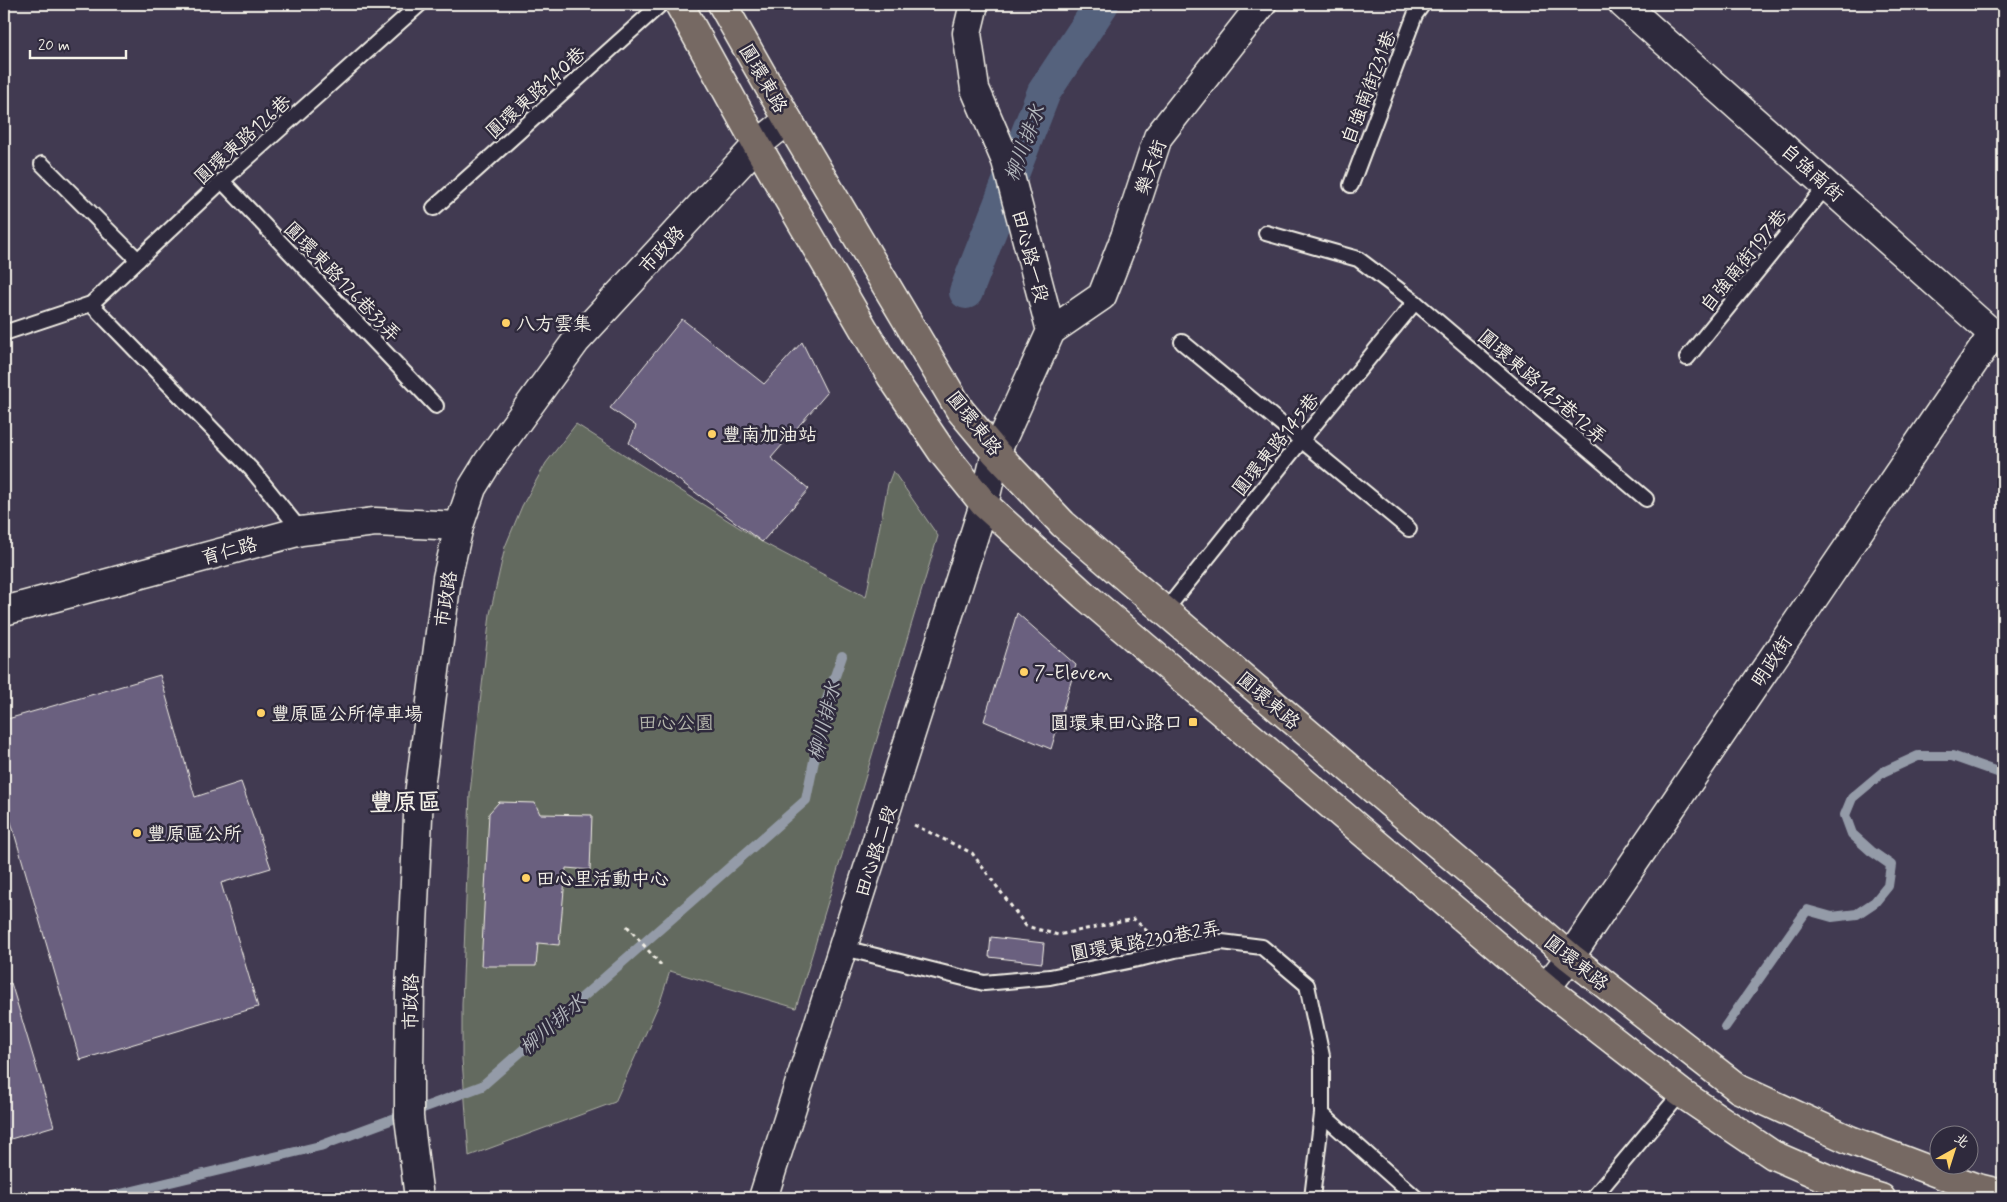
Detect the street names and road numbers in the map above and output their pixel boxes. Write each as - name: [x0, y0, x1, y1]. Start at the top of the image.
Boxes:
- street label: 自強南街231巷: [1336, 27, 1403, 148]
- street label: 圓環東路: [733, 40, 793, 118]
- street label: 圓環東路140巷: [481, 42, 591, 145]
- street label: 圓環東路126巷: [189, 90, 297, 190]
- street label: 樂天街: [1130, 136, 1173, 199]
- street label: 自強南街: [1775, 138, 1849, 208]
- street label: 自強南街197巷: [1695, 204, 1793, 318]
- street label: 田心路一段: [1005, 207, 1054, 306]
- street label: 圓環東路126巷33弄: [278, 216, 406, 348]
- street label: 市政路: [634, 221, 691, 279]
- street label: 圓環東路145巷12弄: [1472, 324, 1612, 450]
- street label: 圓環東路: [941, 386, 1007, 462]
- street label: 圓環東路145巷: [1227, 388, 1325, 502]
- street label: 育仁路: [199, 532, 260, 571]
- street label: 市政路: [430, 569, 463, 629]
- street label: 明政街: [1746, 631, 1799, 692]
- street label: 圓環東路: [1231, 667, 1305, 736]
- street label: 田心路二段: [850, 802, 903, 901]
- street label: 圓環東路230巷2弄: [1068, 916, 1222, 967]
- street label: 圓環東路: [1539, 930, 1613, 997]
- street label: 市政路: [399, 973, 424, 1031]

